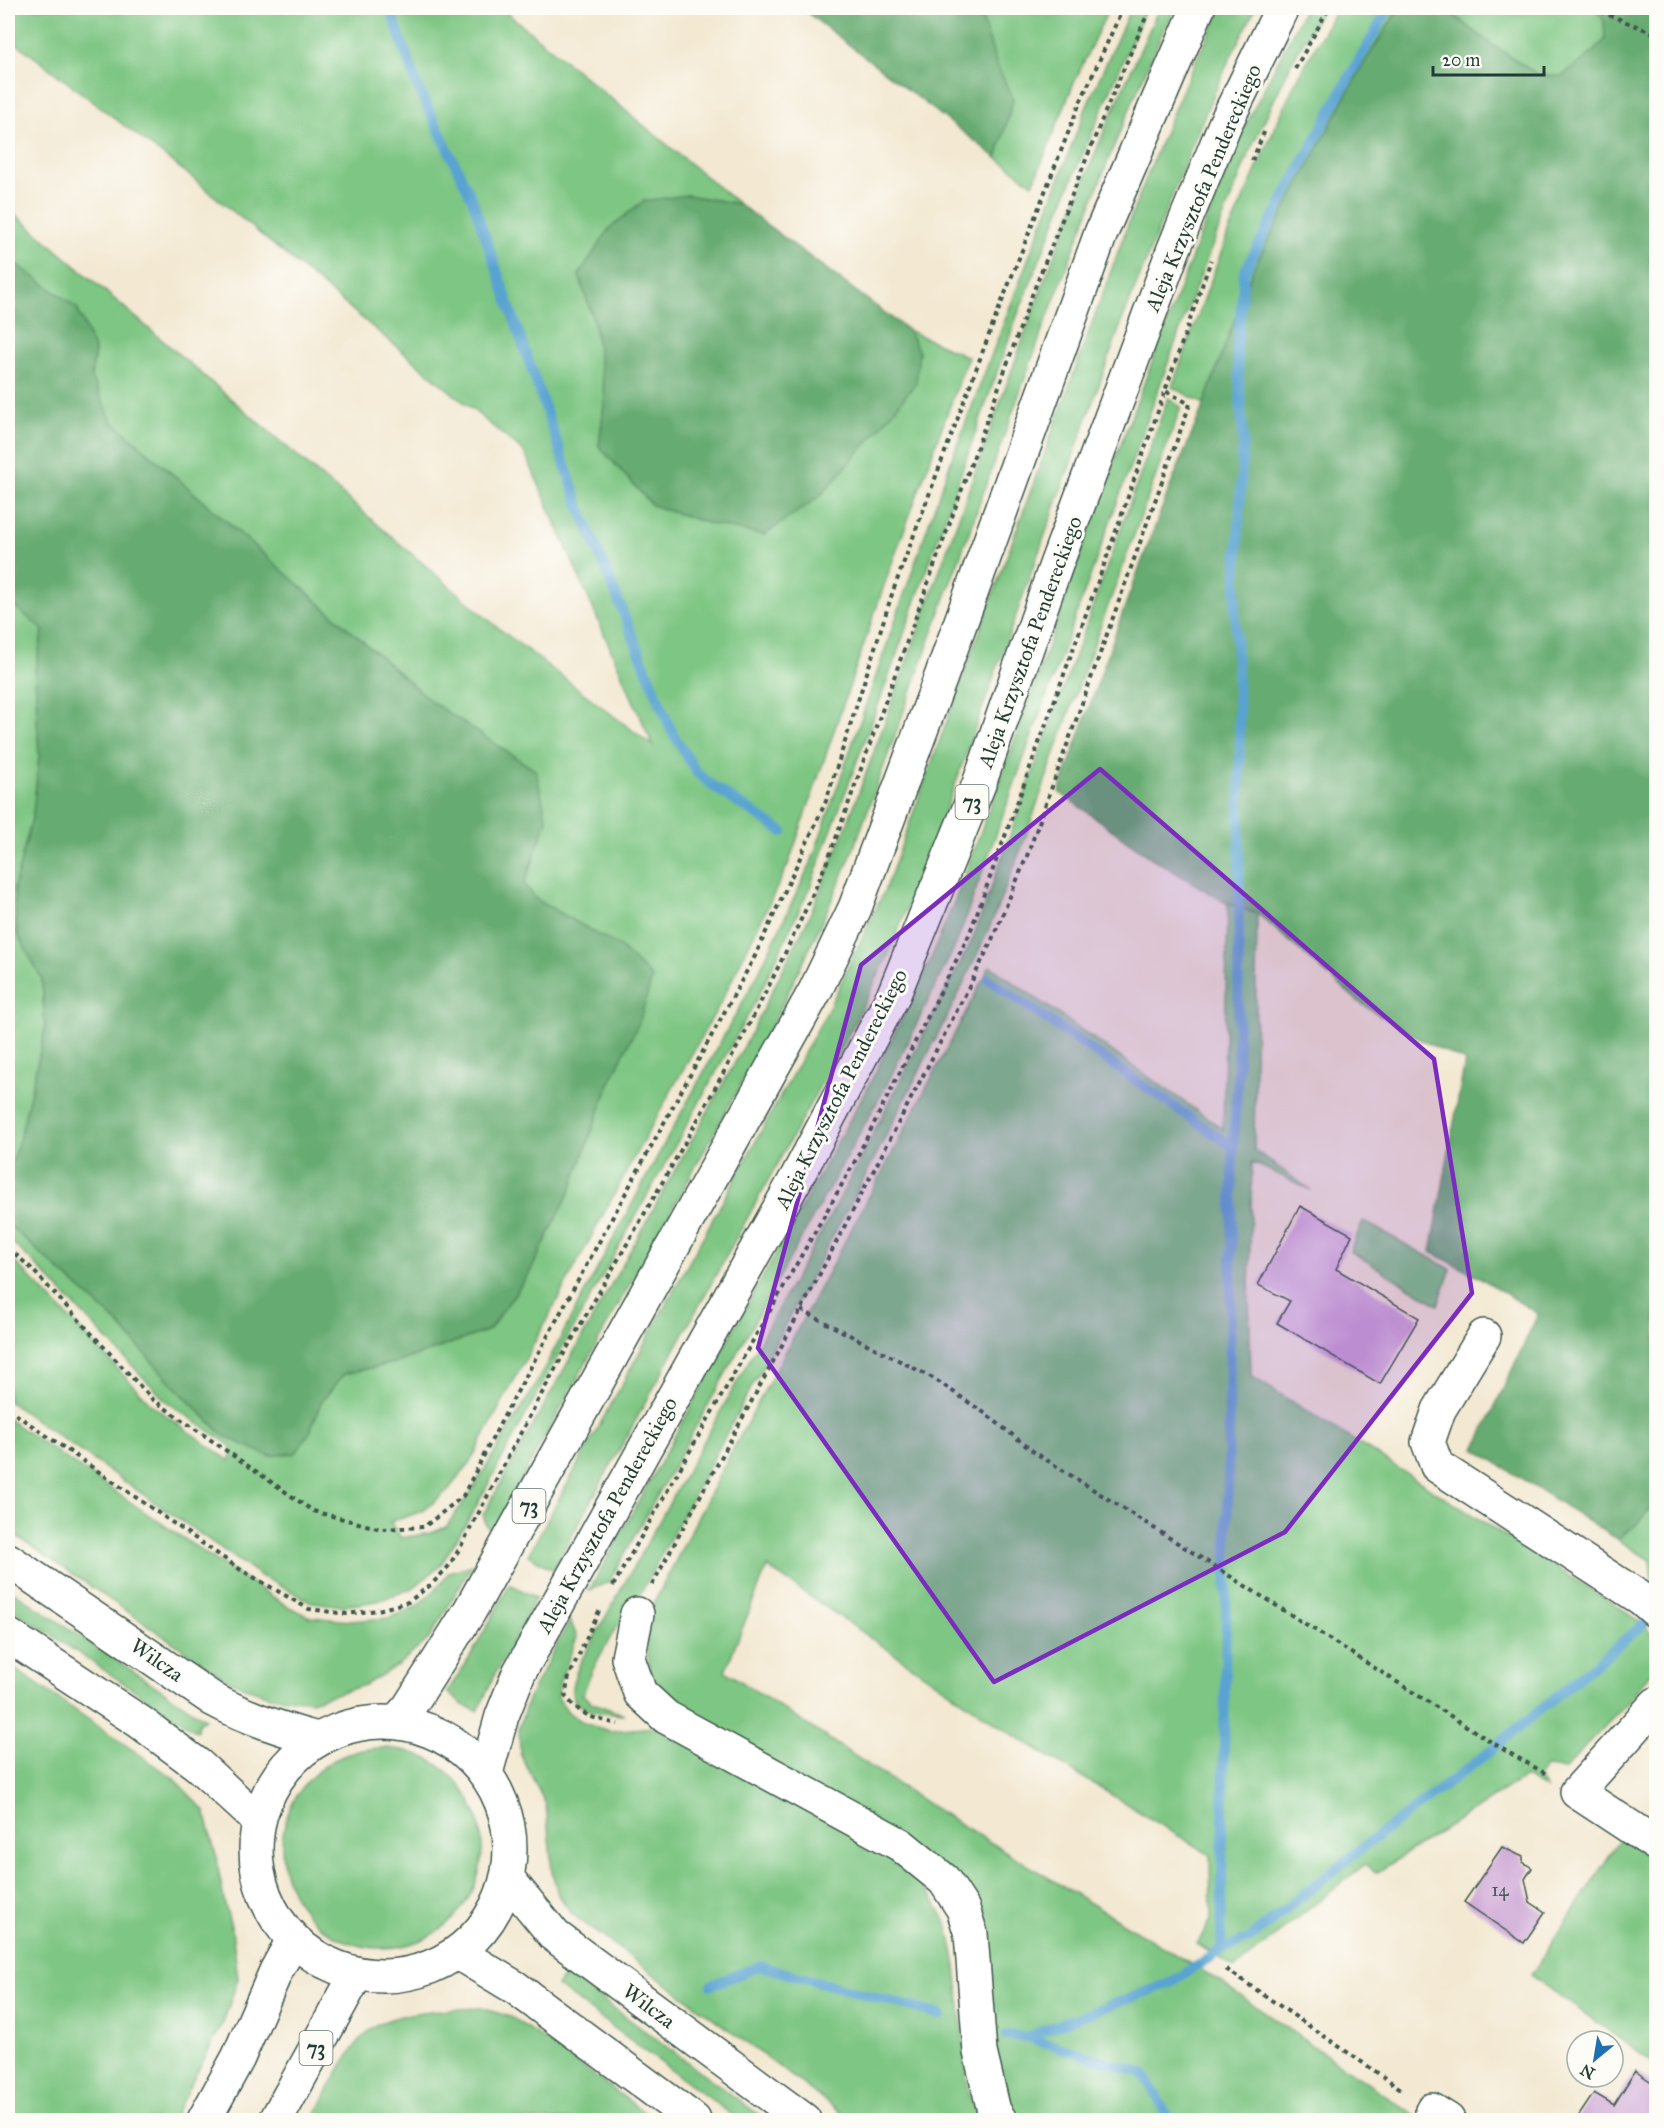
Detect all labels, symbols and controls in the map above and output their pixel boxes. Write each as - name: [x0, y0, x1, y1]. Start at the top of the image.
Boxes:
- scale bar: [1433, 39, 1544, 77]
- text: 20 m: [1442, 49, 1480, 71]
- street label: Aleja Krzysztofa Pendereckiego: [1139, 60, 1267, 317]
- street label: Aleja Krzysztofa Pendereckiego: [972, 512, 1088, 772]
- road number: 73: [956, 785, 988, 819]
- street label: Aleja Krzysztofa Pendereckiego: [769, 964, 913, 1214]
- street label: Aleja Krzysztofa Pendereckiego: [531, 1392, 683, 1639]
- road number: 73: [512, 1489, 546, 1523]
- street label: Wilcza: [125, 1632, 189, 1688]
- house number: 14: [1491, 1879, 1510, 1901]
- street label: Wilcza: [618, 1978, 680, 2034]
- north arrow: [1565, 2029, 1625, 2089]
- road number: 73: [300, 2031, 332, 2065]
- text: N: [1577, 2060, 1598, 2083]

